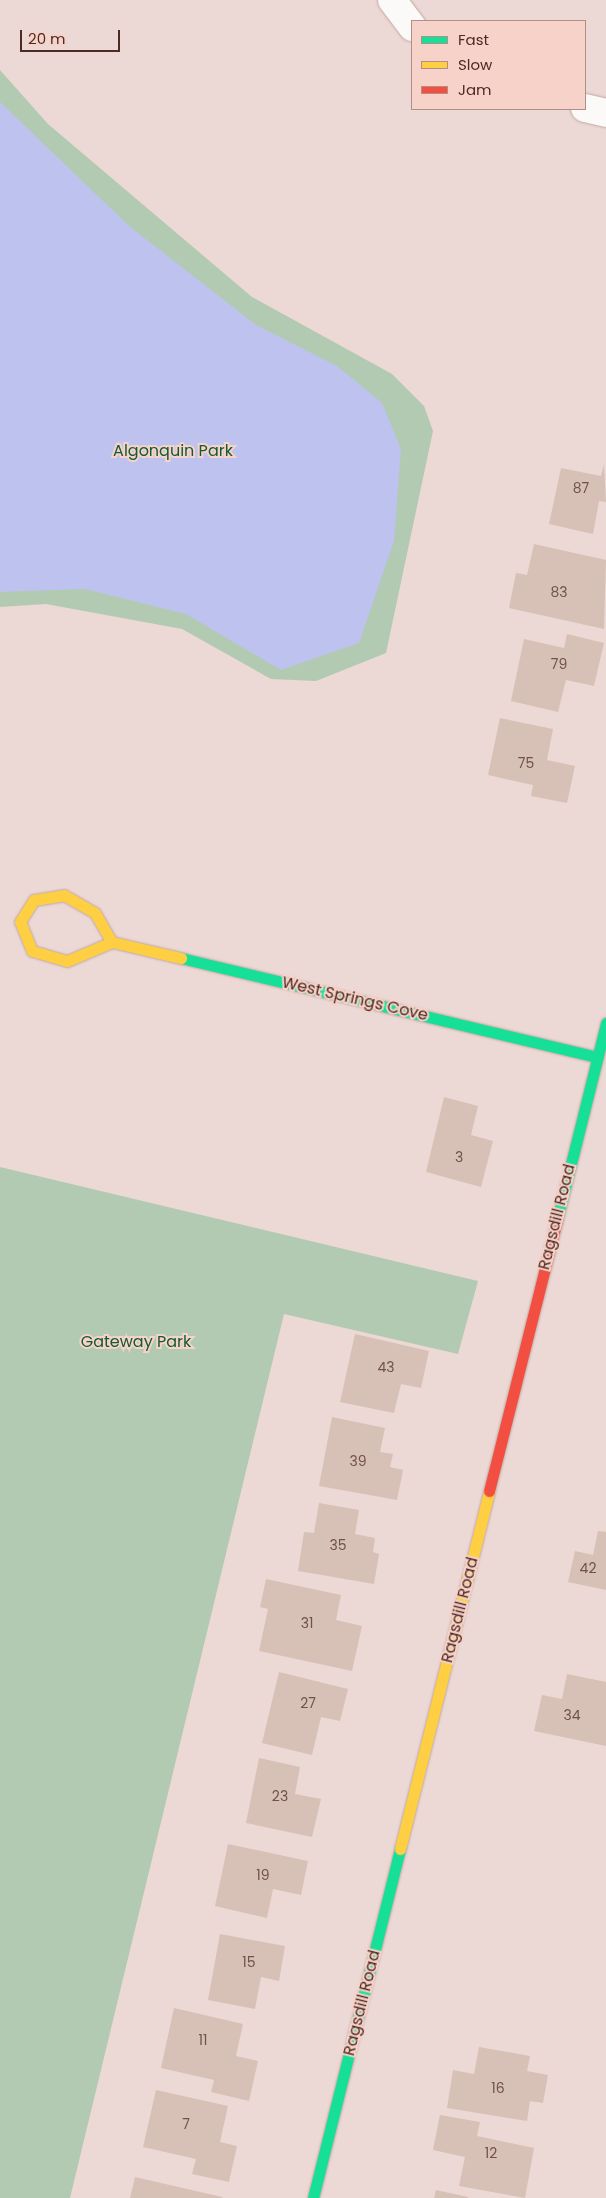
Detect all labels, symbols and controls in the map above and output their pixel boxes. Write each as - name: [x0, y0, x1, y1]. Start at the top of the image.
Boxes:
- scale bar: [22, 20, 122, 52]
- legend: [411, 20, 586, 110]
- text: 20 m: [28, 28, 66, 49]
- text: Fast: [458, 29, 489, 50]
- text: Slow: [458, 54, 492, 75]
- text: Jam: [458, 79, 492, 100]
- park label: Algonquin Park: [113, 441, 233, 461]
- house number: 87: [573, 480, 589, 496]
- house number: 83: [550, 584, 568, 600]
- house number: 79: [551, 656, 567, 672]
- house number: 75: [518, 755, 534, 771]
- street label: West Springs Cove: [280, 973, 430, 1025]
- house number: 3: [455, 1149, 463, 1165]
- street label: Ragsdill Road: [535, 1162, 579, 1272]
- park label: Gateway Park: [81, 1332, 191, 1352]
- house number: 43: [377, 1359, 395, 1375]
- house number: 39: [349, 1453, 367, 1469]
- house number: 35: [329, 1537, 347, 1553]
- street label: Ragsdill Road: [438, 1555, 482, 1665]
- house number: 42: [580, 1560, 596, 1576]
- house number: 31: [301, 1615, 313, 1631]
- house number: 27: [300, 1695, 316, 1711]
- house number: 34: [563, 1707, 581, 1723]
- house number: 23: [272, 1788, 288, 1804]
- house number: 19: [256, 1867, 270, 1883]
- street label: Ragsdill Road: [340, 1948, 384, 2058]
- house number: 15: [242, 1954, 256, 1970]
- house number: 11: [199, 2032, 207, 2048]
- house number: 16: [491, 2080, 505, 2096]
- house number: 7: [182, 2116, 190, 2132]
- house number: 12: [485, 2145, 497, 2161]

